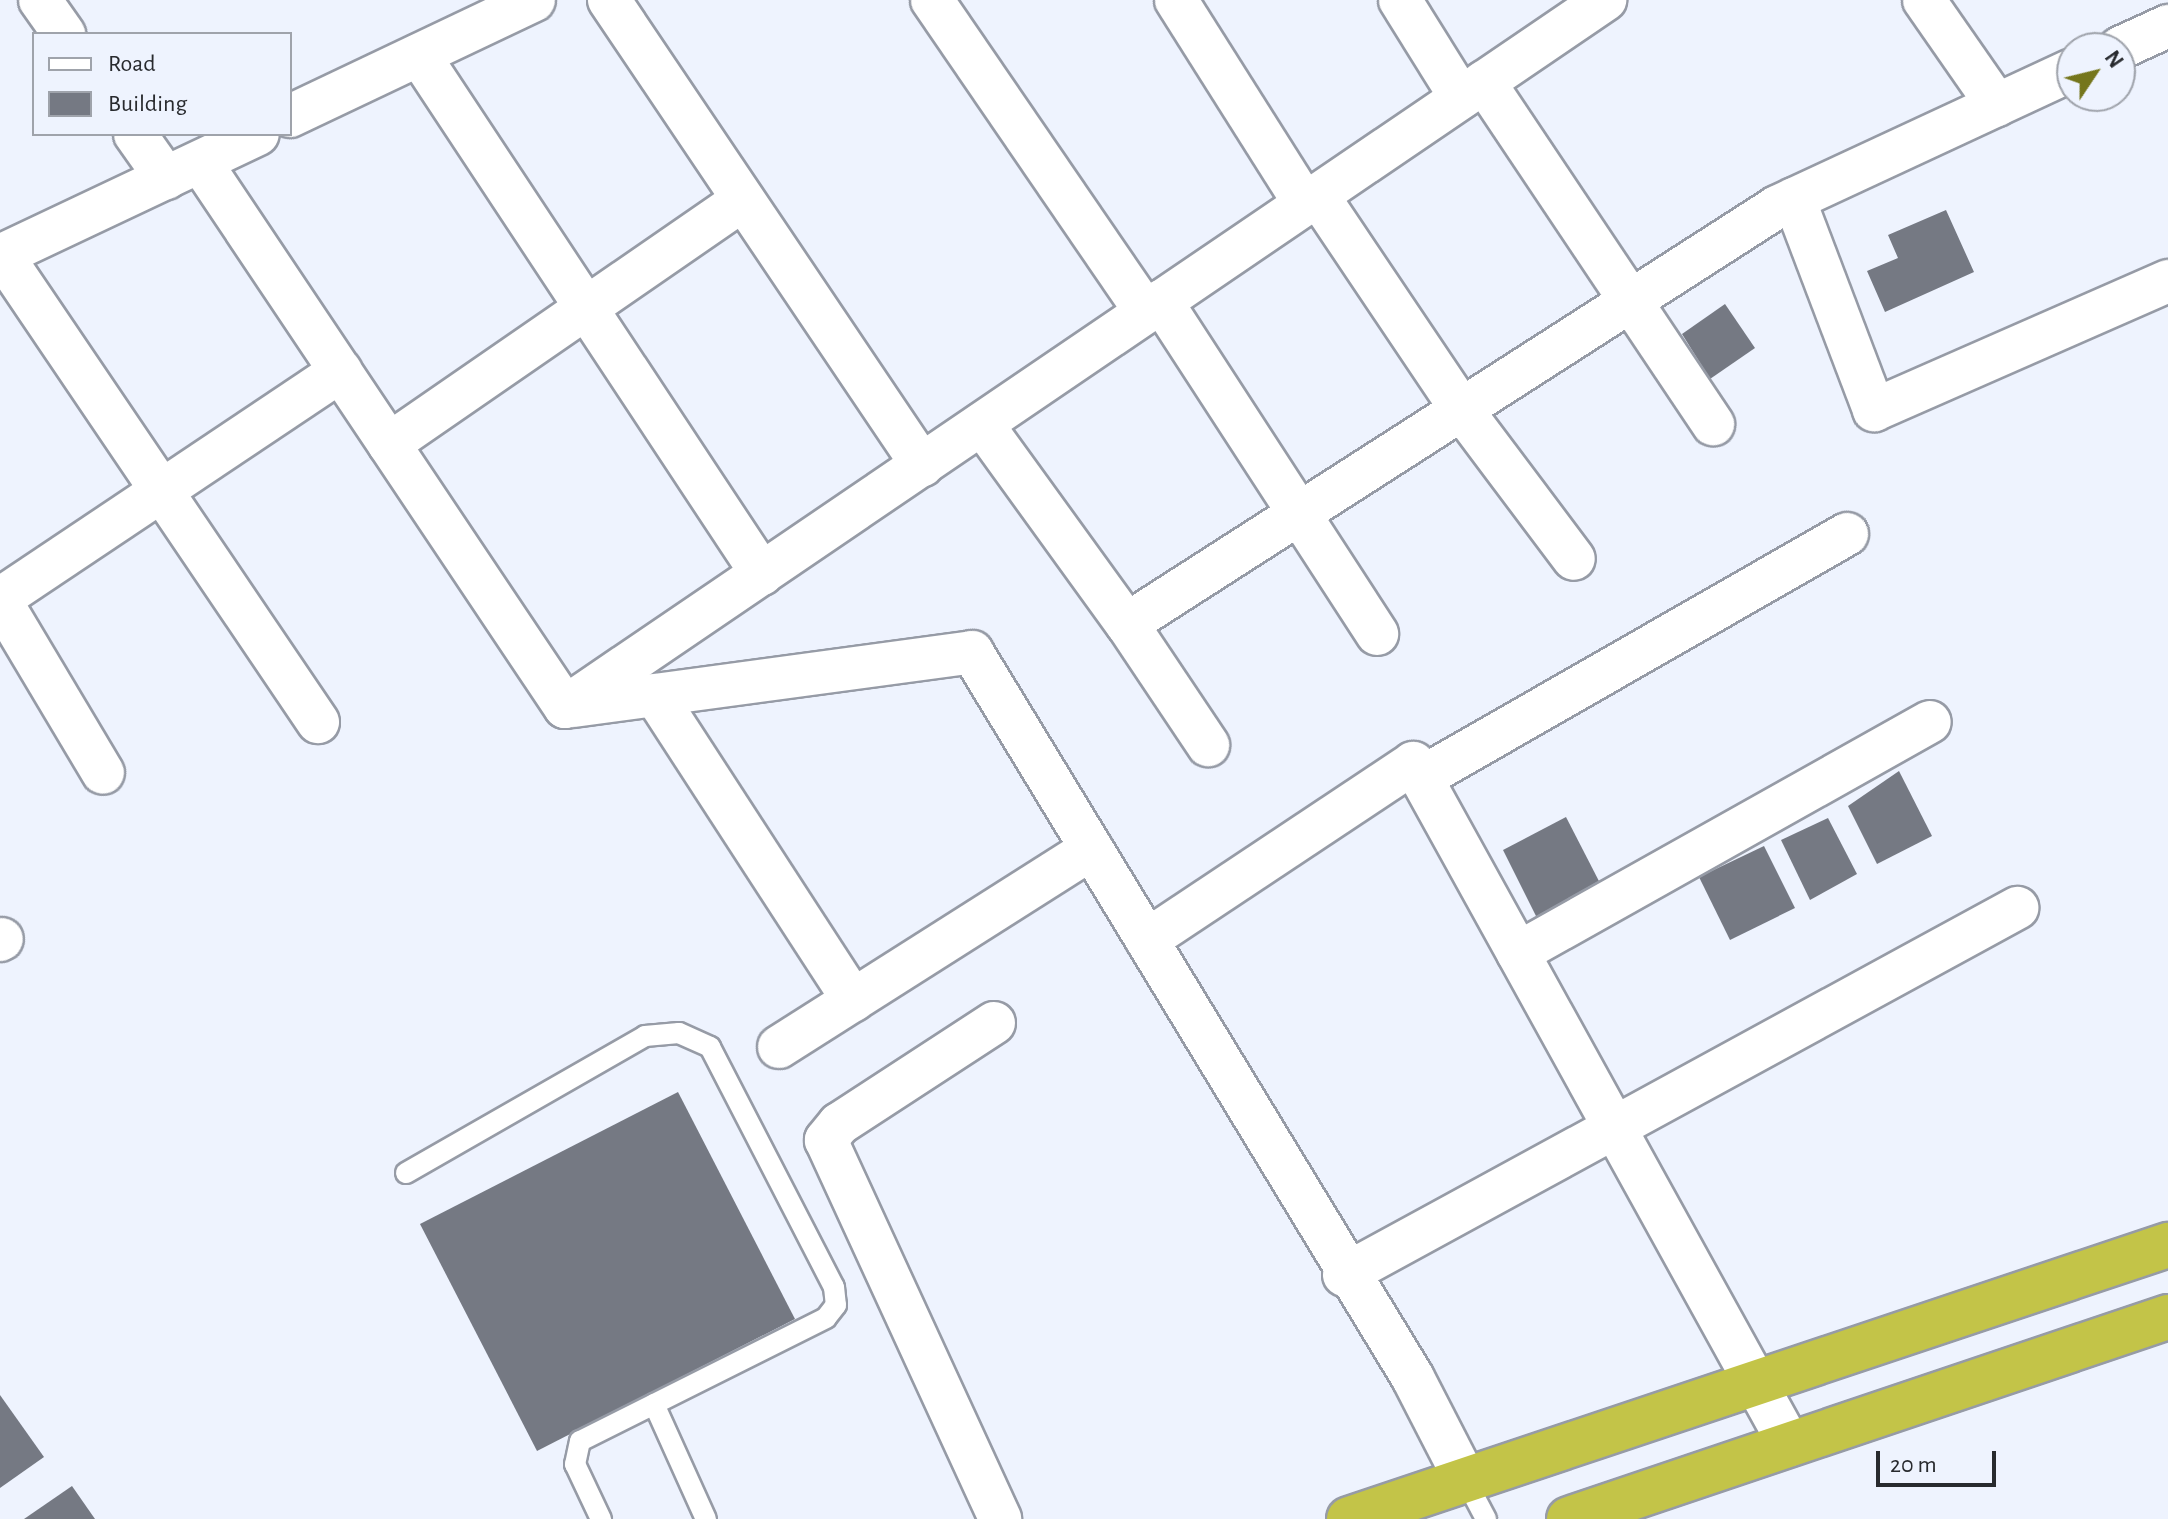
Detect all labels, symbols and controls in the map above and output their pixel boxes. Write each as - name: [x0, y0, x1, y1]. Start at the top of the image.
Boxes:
- legend: [32, 32, 292, 136]
- north arrow: [2056, 32, 2136, 112]
- text: N: [2101, 47, 2127, 72]
- text: Road: [108, 52, 156, 76]
- text: Building: [108, 92, 187, 116]
- scale bar: [1880, 1435, 2000, 1485]
- text: 20 m: [1890, 1453, 1937, 1477]

